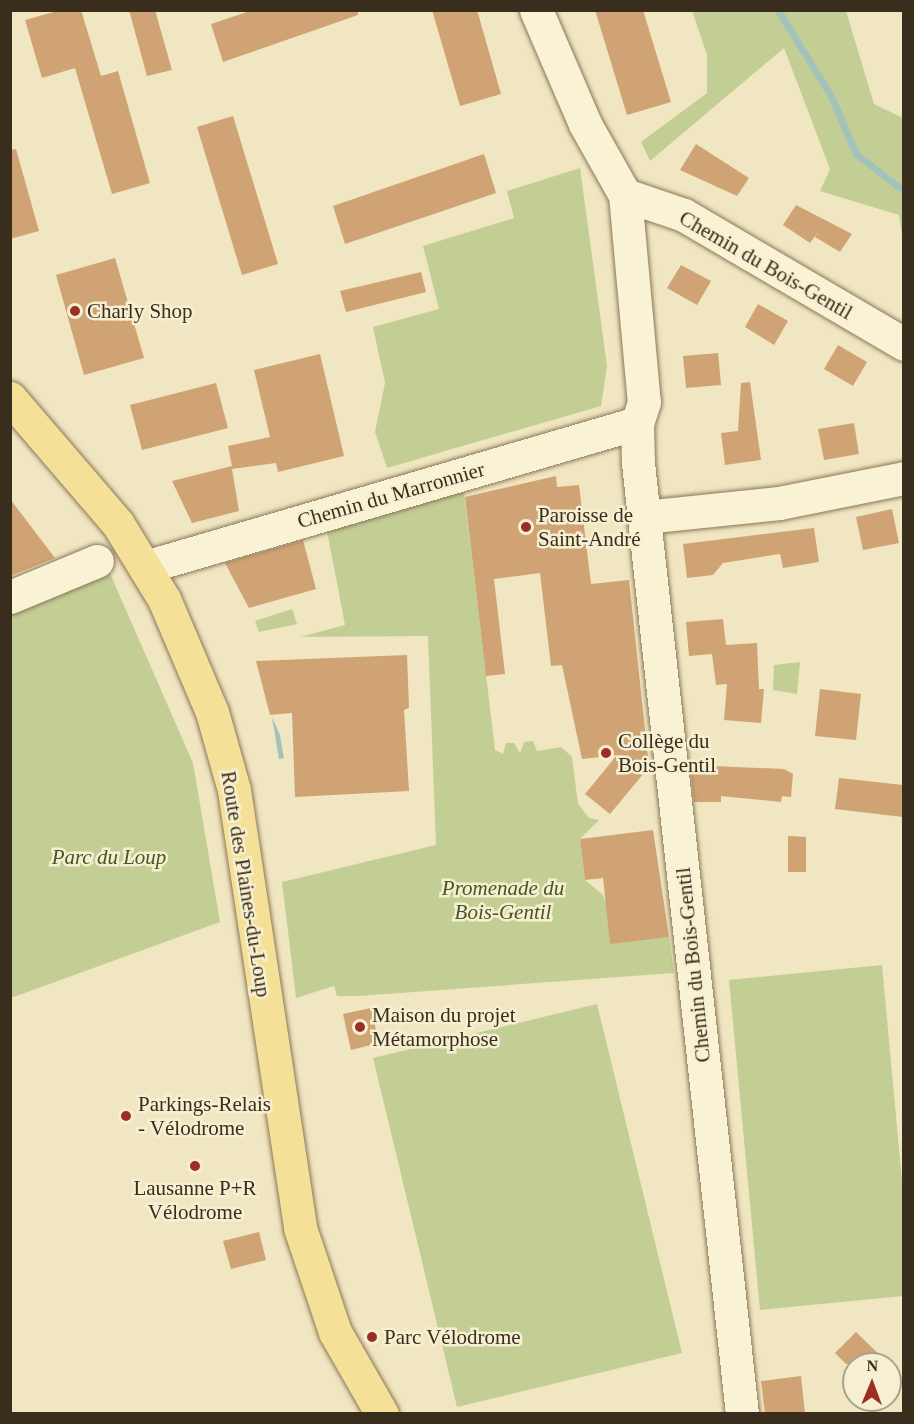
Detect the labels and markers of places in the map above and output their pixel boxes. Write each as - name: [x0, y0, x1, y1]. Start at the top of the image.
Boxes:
- place label: Charly Shop: [87, 298, 193, 324]
- marker: Charly Shop: [68, 304, 82, 318]
- place label: Paroisse de Saint-André: [538, 502, 641, 552]
- marker: Paroisse de Saint-André: [519, 520, 533, 534]
- place label: Collège du Bois-Gentil: [618, 728, 716, 778]
- marker: Collège du Bois-Gentil: [599, 746, 613, 760]
- place label: Maison du projet Métamorphose: [372, 1002, 515, 1052]
- marker: Maison du projet Métamorphose: [353, 1020, 367, 1034]
- place label: Parkings-Relais - Vélodrome: [138, 1091, 271, 1141]
- marker: Parkings-Relais - Vélodrome: [119, 1109, 133, 1123]
- marker: Lausanne P+R Vélodrome: [188, 1159, 202, 1173]
- place label: Lausanne P+R Vélodrome: [133, 1175, 257, 1225]
- place label: Parc Vélodrome: [384, 1324, 521, 1350]
- marker: Parc Vélodrome: [365, 1330, 379, 1344]

